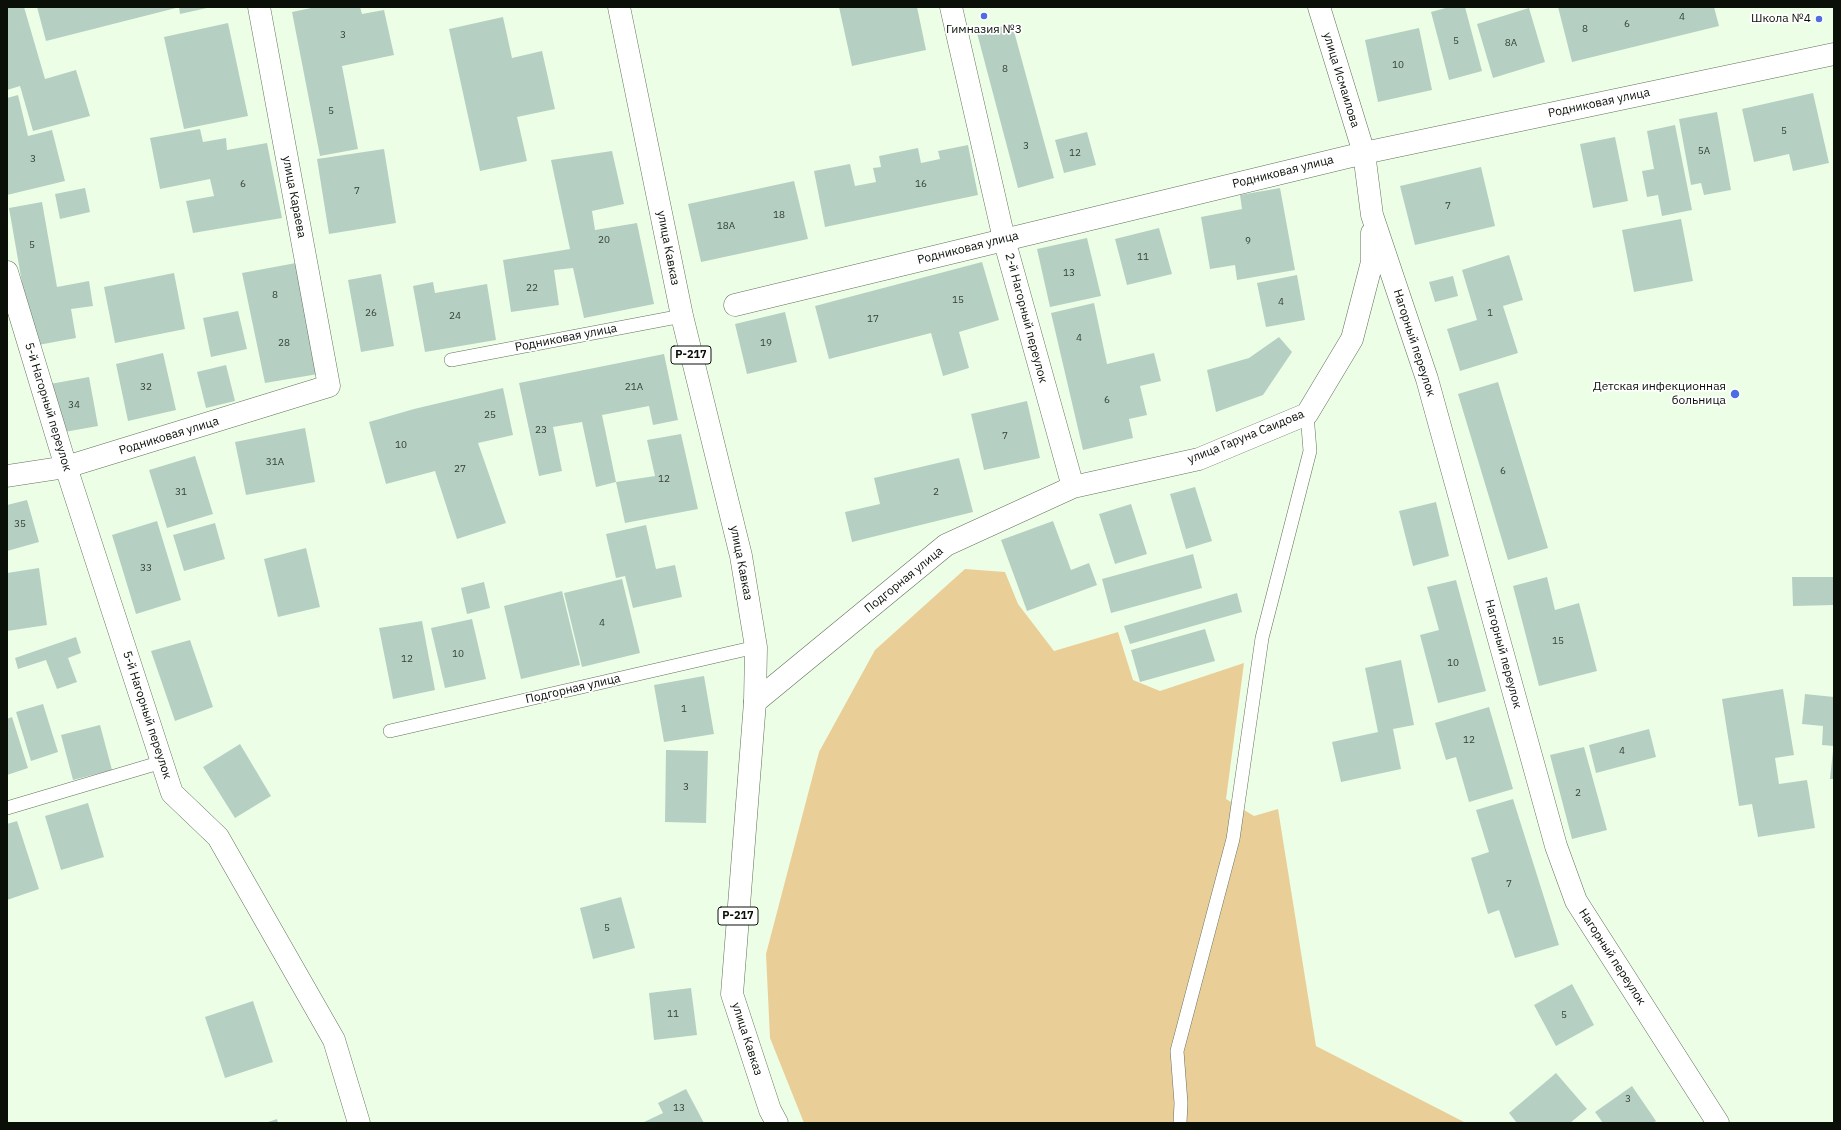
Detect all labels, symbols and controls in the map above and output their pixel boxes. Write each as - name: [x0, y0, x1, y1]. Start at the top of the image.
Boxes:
- marker: Гимназия №3: [979, 11, 989, 21]
- house number: 4: [1679, 11, 1685, 23]
- place label: Школа №4: [1751, 12, 1811, 26]
- marker: Школа №4: [1814, 14, 1824, 24]
- house number: 6: [1624, 18, 1630, 30]
- place label: Гимназия №3: [946, 23, 1022, 37]
- house number: 8: [1582, 23, 1588, 35]
- house number: 3: [340, 29, 346, 41]
- street label: улица Исмаилова: [1320, 31, 1362, 129]
- house number: 5: [1453, 35, 1459, 47]
- house number: 8А: [1505, 37, 1517, 49]
- house number: 10: [1392, 59, 1404, 71]
- house number: 8: [1002, 63, 1008, 75]
- street label: Родниковая улица: [1547, 85, 1651, 121]
- house number: 5: [328, 105, 334, 117]
- house number: 5: [1781, 125, 1787, 137]
- house number: 3: [1023, 140, 1029, 152]
- house number: 5А: [1698, 145, 1710, 157]
- house number: 12: [1069, 147, 1081, 159]
- street label: Родниковая улица: [1231, 152, 1335, 192]
- house number: 3: [30, 153, 36, 165]
- street label: улица Караева: [279, 155, 309, 239]
- house number: 6: [240, 178, 246, 190]
- house number: 16: [915, 178, 927, 190]
- house number: 7: [354, 185, 360, 197]
- house number: 7: [1445, 200, 1451, 212]
- street label: улица Кавказ: [654, 209, 682, 287]
- house number: 18: [773, 209, 785, 221]
- house number: 18А: [717, 220, 735, 232]
- street label: Родниковая улица: [916, 228, 1020, 268]
- house number: 20: [598, 234, 610, 246]
- house number: 9: [1245, 235, 1251, 247]
- house number: 5: [29, 239, 35, 251]
- street label: 2-й Нагорный переулок: [1002, 251, 1050, 385]
- house number: 11: [1137, 251, 1149, 263]
- house number: 13: [1063, 267, 1075, 279]
- house number: 22: [526, 282, 538, 294]
- street label: Нагорный переулок: [1390, 287, 1438, 399]
- house number: 8: [272, 289, 278, 301]
- house number: 15: [952, 294, 964, 306]
- house number: 4: [1278, 296, 1284, 308]
- house number: 26: [365, 307, 377, 319]
- house number: 1: [1487, 307, 1493, 319]
- house number: 24: [449, 310, 461, 322]
- house number: 17: [867, 313, 879, 325]
- street label: Родниковая улица: [514, 321, 618, 355]
- house number: 4: [1076, 332, 1082, 344]
- house number: 28: [278, 337, 290, 349]
- house number: 19: [760, 337, 772, 349]
- street label: 5-й Нагорный переулок: [22, 341, 74, 473]
- road number: Р-217: [671, 346, 711, 364]
- place label: Детская инфекционная больница: [1593, 380, 1726, 408]
- house number: 32: [140, 381, 152, 393]
- house number: 21А: [625, 381, 643, 393]
- marker: Детская инфекционная больница: [1729, 388, 1741, 400]
- house number: 6: [1104, 394, 1110, 406]
- house number: 34: [68, 399, 80, 411]
- street label: улица Гаруна Саидова: [1186, 407, 1306, 467]
- house number: 25: [484, 409, 496, 421]
- street label: Родниковая улица: [117, 414, 221, 458]
- house number: 23: [535, 424, 547, 436]
- house number: 7: [1002, 430, 1008, 442]
- house number: 10: [395, 439, 407, 451]
- house number: 31А: [266, 456, 284, 468]
- house number: 27: [454, 463, 466, 475]
- house number: 6: [1500, 465, 1506, 477]
- house number: 12: [658, 473, 670, 485]
- house number: 31: [175, 486, 187, 498]
- house number: 2: [933, 486, 939, 498]
- house number: 35: [14, 518, 26, 530]
- street label: улица Кавказ: [727, 524, 755, 602]
- street label: Подгорная улица: [862, 544, 946, 616]
- house number: 33: [140, 562, 152, 574]
- street label: Нагорный переулок: [1482, 598, 1524, 710]
- house number: 4: [599, 617, 605, 629]
- house number: 15: [1552, 635, 1564, 647]
- house number: 10: [452, 648, 464, 660]
- street label: 5-й Нагорный переулок: [119, 649, 175, 781]
- house number: 12: [401, 653, 413, 665]
- house number: 10: [1447, 657, 1459, 669]
- street label: Подгорная улица: [524, 671, 622, 707]
- house number: 1: [681, 703, 687, 715]
- house number: 12: [1463, 734, 1475, 746]
- house number: 4: [1619, 745, 1625, 757]
- house number: 3: [683, 781, 689, 793]
- house number: 2: [1575, 787, 1581, 799]
- house number: 7: [1506, 878, 1512, 890]
- street label: Нагорный переулок: [1575, 906, 1649, 1008]
- road number: Р-217: [718, 907, 758, 925]
- house number: 5: [604, 922, 610, 934]
- street label: улица Кавказ: [728, 1001, 766, 1077]
- house number: 11: [667, 1008, 679, 1020]
- house number: 5: [1561, 1009, 1567, 1021]
- house number: 3: [1625, 1093, 1631, 1105]
- house number: 13: [673, 1102, 685, 1114]

